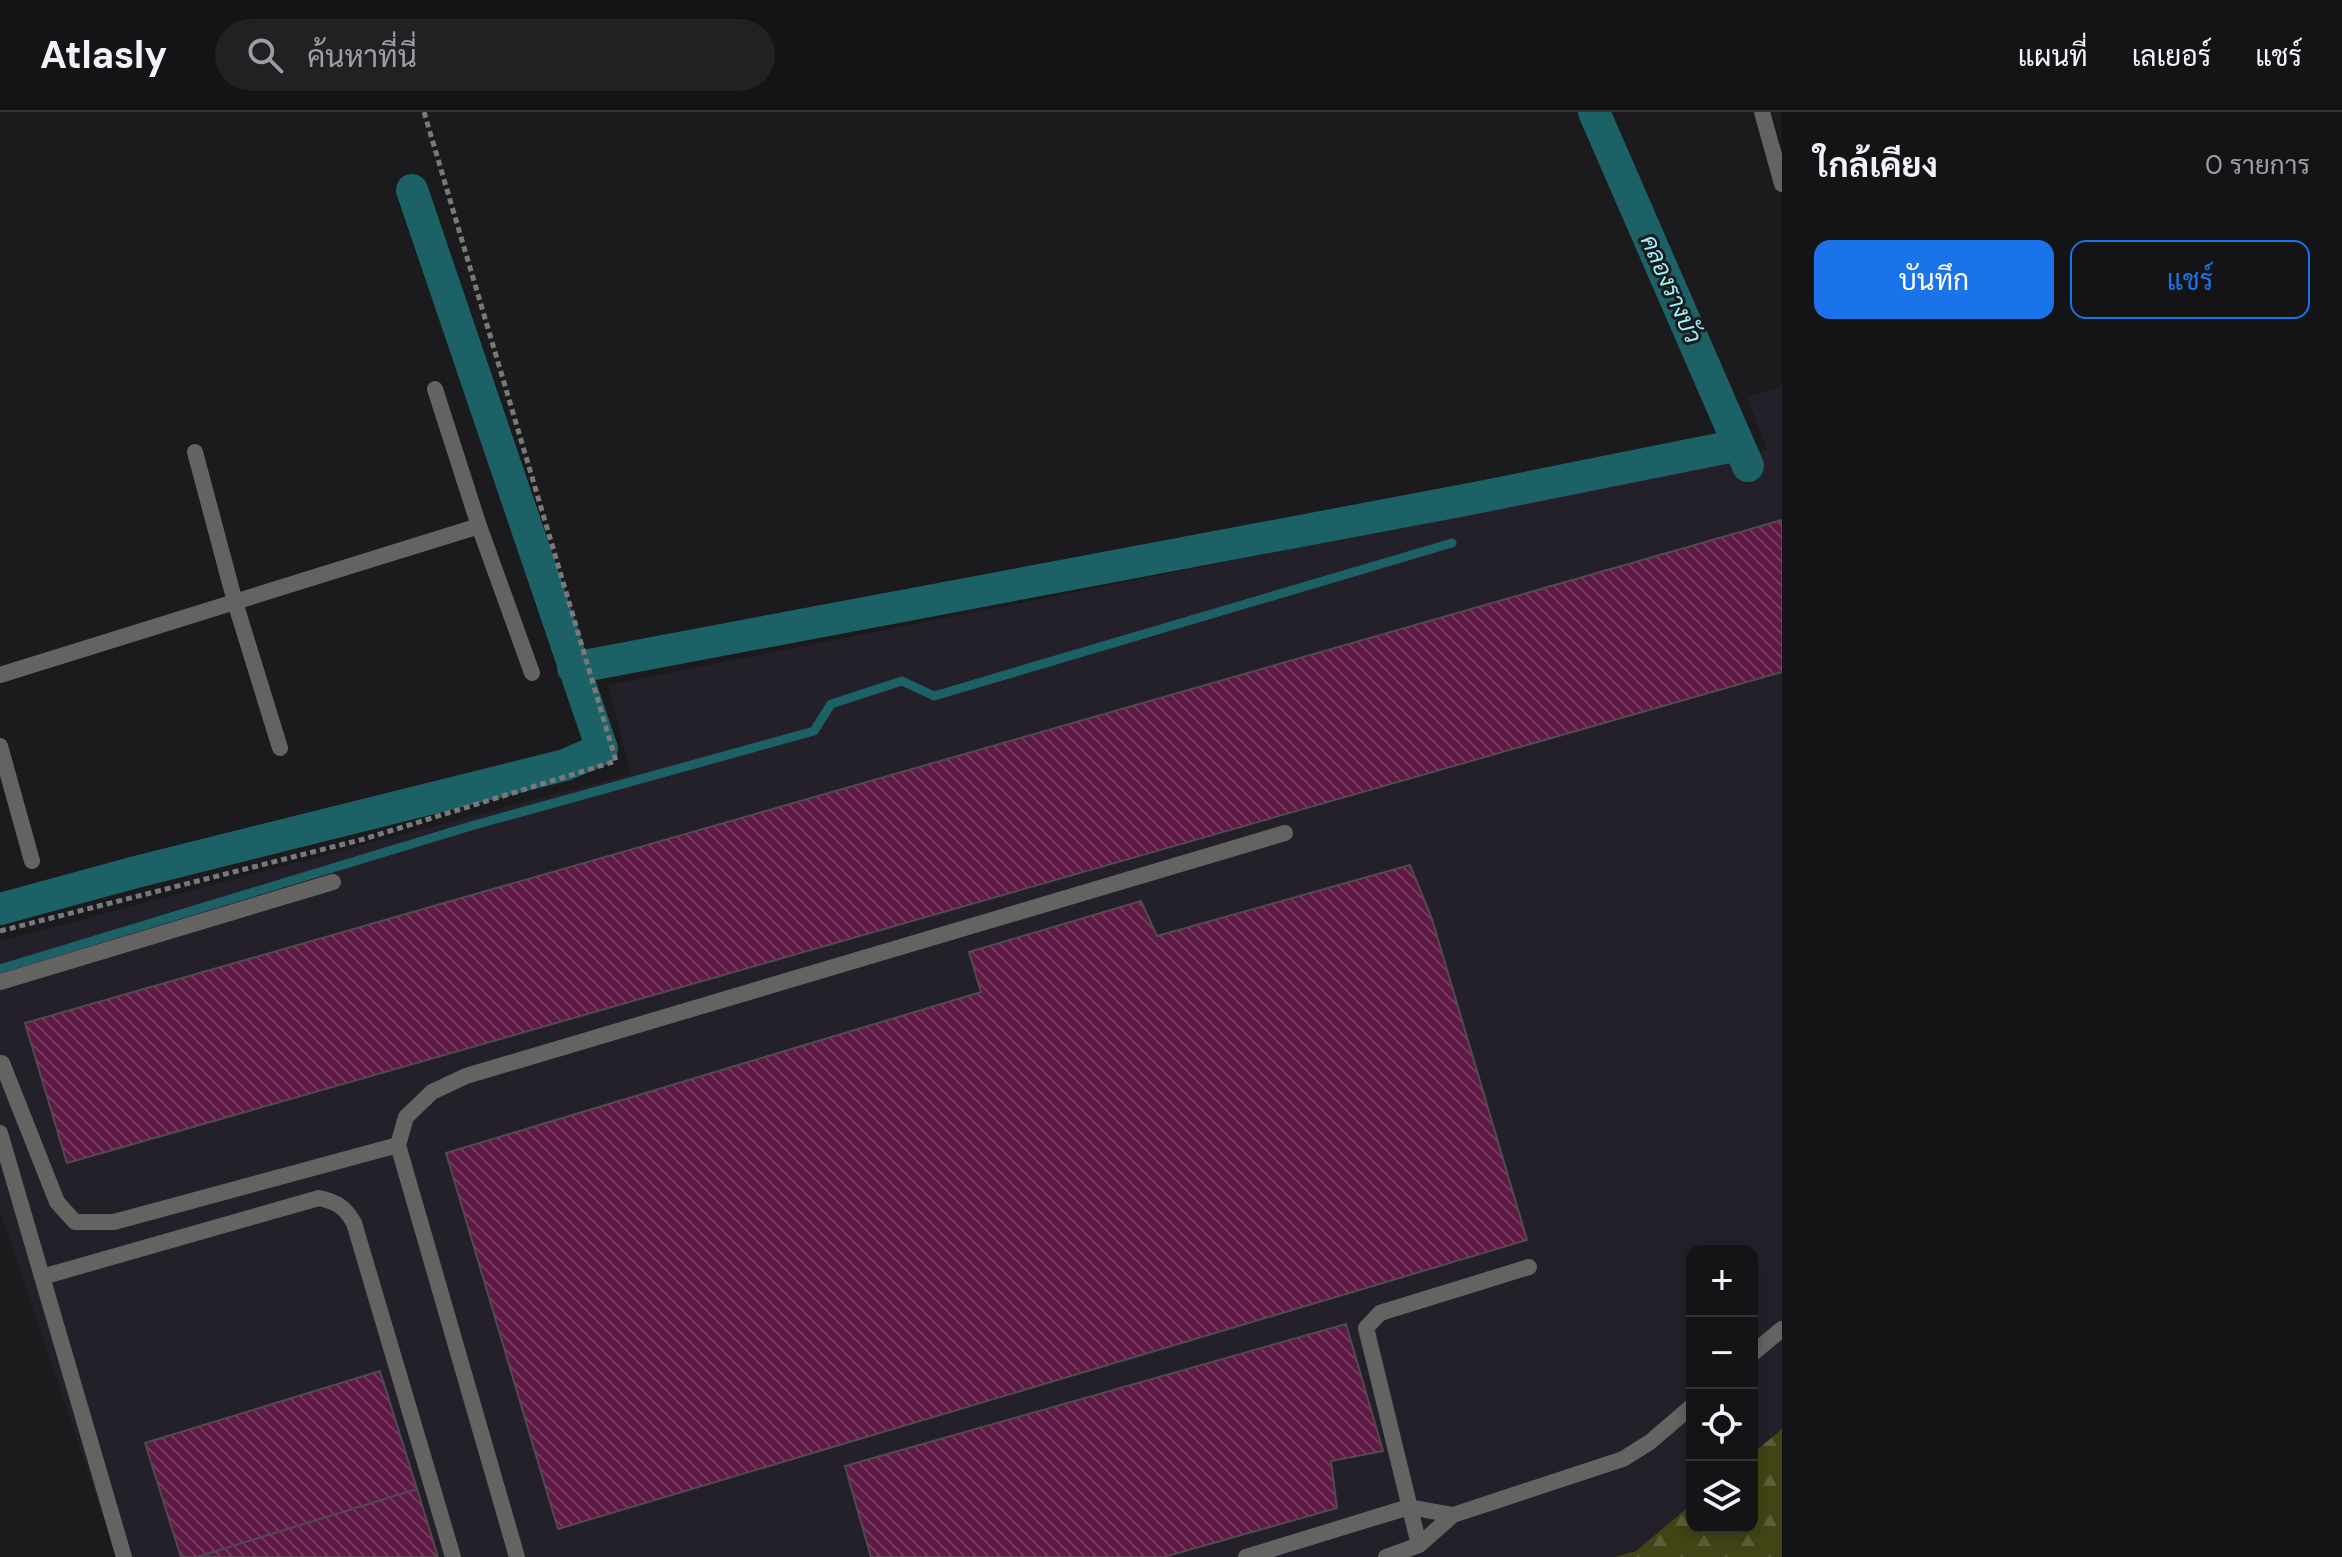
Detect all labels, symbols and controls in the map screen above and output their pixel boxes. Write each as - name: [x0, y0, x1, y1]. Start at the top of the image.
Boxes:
- search box: [215, 19, 775, 91]
- text: Atlasly: [40, 30, 167, 80]
- icon: search: [243, 33, 287, 77]
- text: ค้นหาที่นี่: [307, 37, 417, 76]
- text: แผนที่: [2018, 38, 2088, 75]
- text: เลเยอร์: [2132, 38, 2211, 75]
- text: แชร์: [2255, 38, 2302, 75]
- text: ใกล้เคียง: [1814, 143, 1938, 188]
- text: 0 รายการ: [2205, 148, 2310, 182]
- water label: คลองรางบัว: [1634, 230, 1709, 348]
- button: บันทึก: [1814, 240, 2054, 319]
- button: แชร์: [2070, 240, 2310, 319]
- map controls: [1686, 1245, 1758, 1533]
- button: +: [1686, 1245, 1758, 1317]
- button: −: [1686, 1317, 1758, 1389]
- button: locate: [1686, 1389, 1758, 1461]
- button: layers: [1686, 1461, 1758, 1533]

